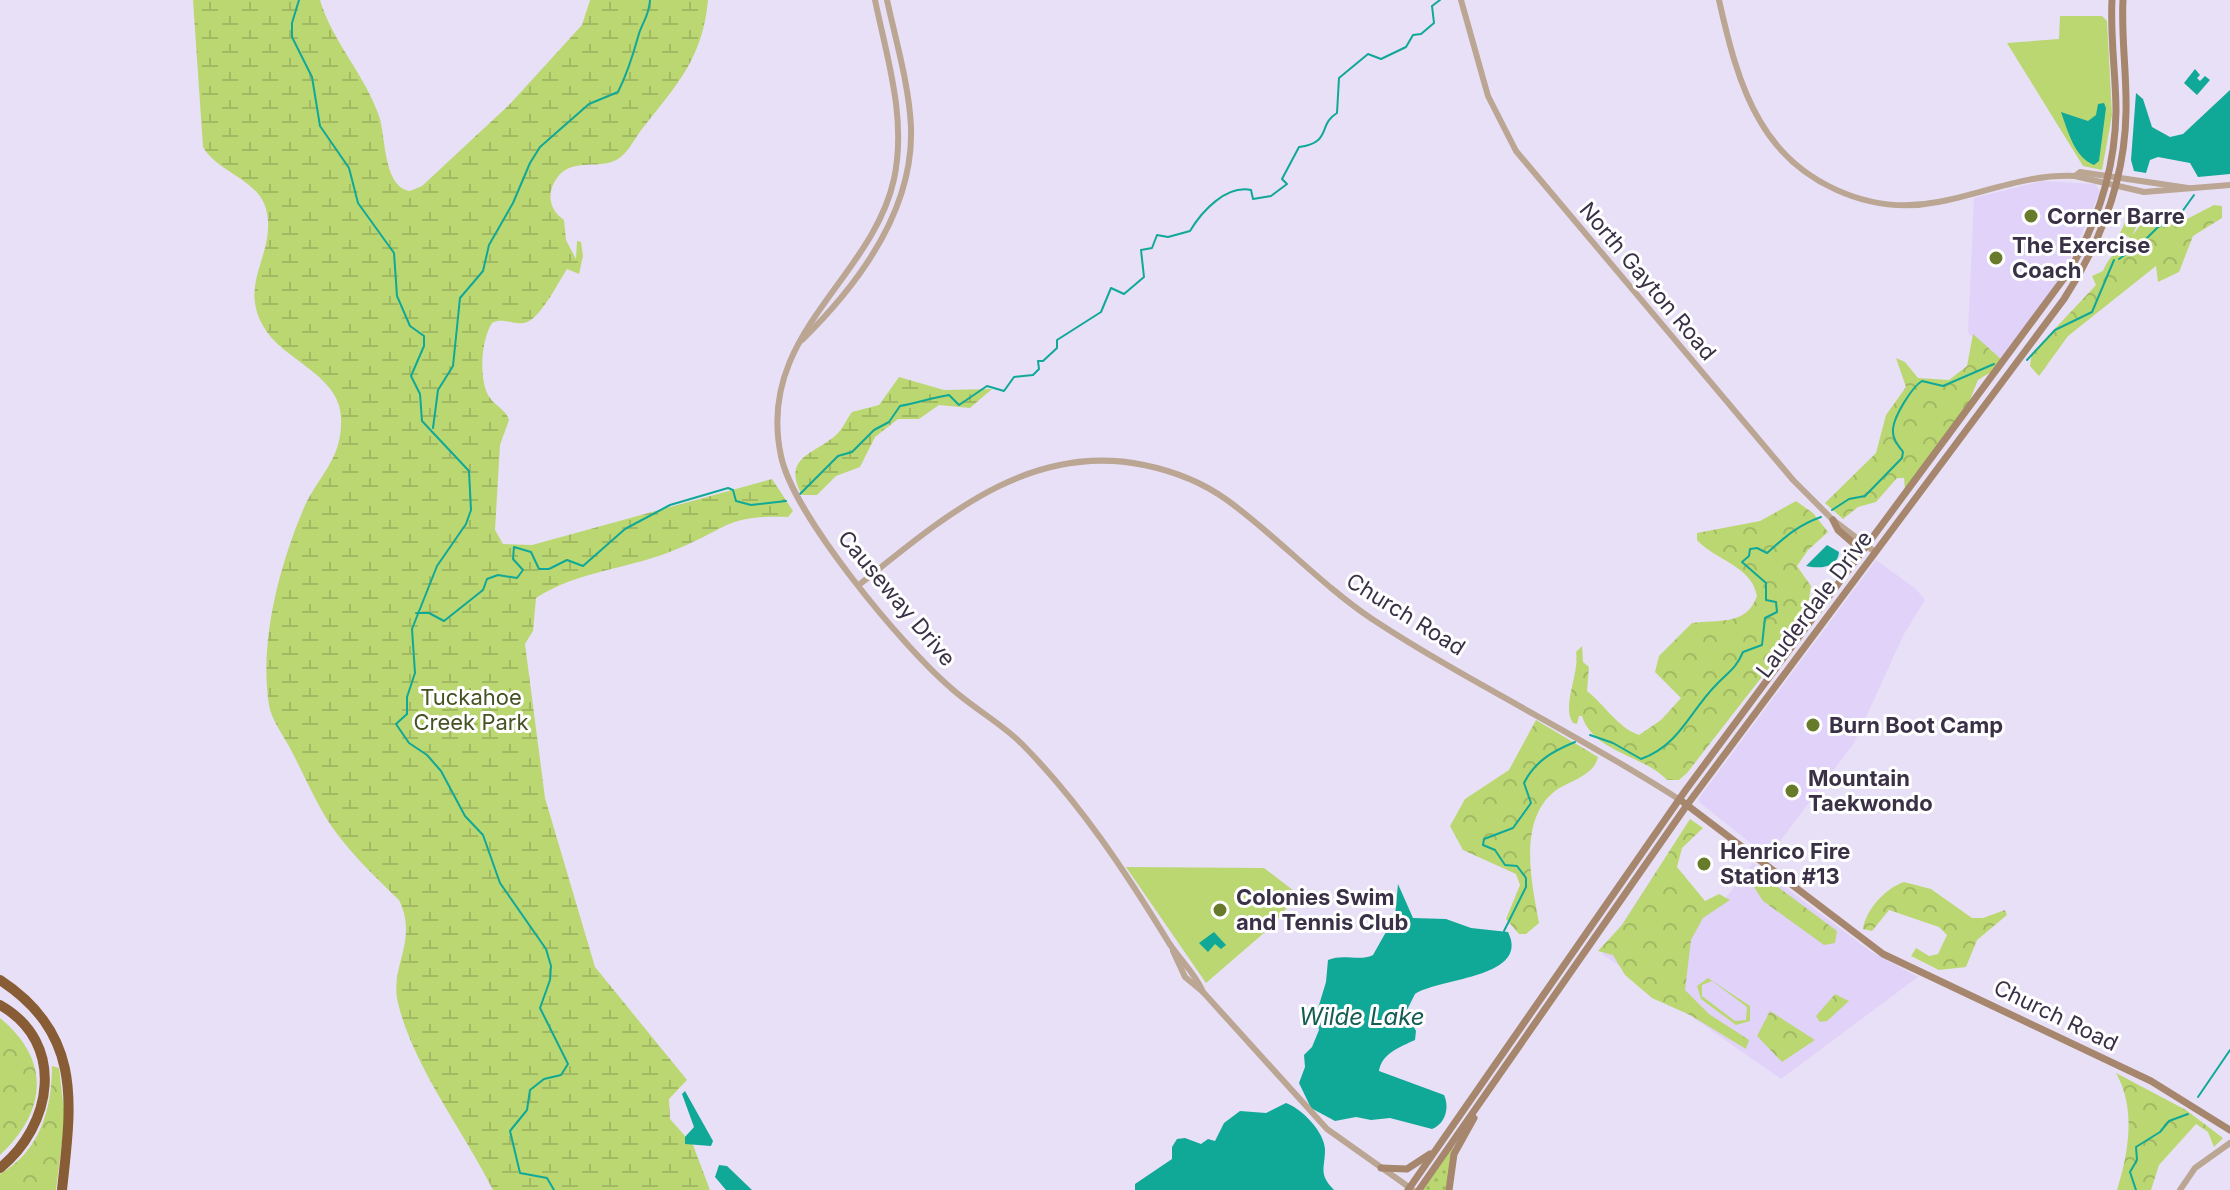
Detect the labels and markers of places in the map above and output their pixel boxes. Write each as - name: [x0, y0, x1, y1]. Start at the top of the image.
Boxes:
- place label: Corner Barre: [2047, 203, 2185, 229]
- marker: Corner Barre: [2022, 207, 2040, 225]
- place label: The Exercise Coach: [2012, 232, 2150, 283]
- marker: The Exercise Coach: [1987, 249, 2005, 267]
- place label: Burn Boot Camp: [1829, 712, 2003, 738]
- marker: Burn Boot Camp: [1804, 716, 1822, 734]
- place label: Mountain Taekwondo: [1808, 765, 1933, 816]
- marker: Mountain Taekwondo: [1783, 782, 1801, 800]
- place label: Henrico Fire Station #13: [1720, 838, 1850, 889]
- marker: Henrico Fire Station #13: [1695, 855, 1713, 873]
- place label: Colonies Swim and Tennis Club: [1236, 884, 1408, 935]
- marker: Colonies Swim and Tennis Club: [1211, 901, 1229, 919]

